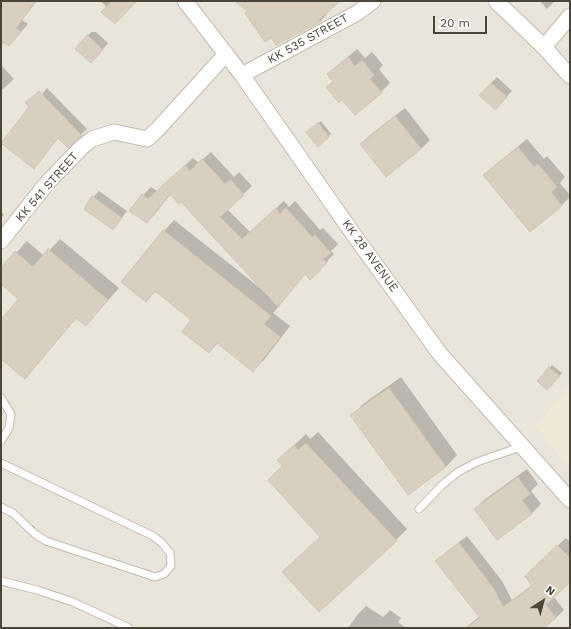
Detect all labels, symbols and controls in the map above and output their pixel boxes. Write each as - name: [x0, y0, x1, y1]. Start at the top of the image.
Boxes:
- scale bar: [435, 8, 489, 34]
- street label: KK 535 STREET: [265, 11, 351, 67]
- text: 20 m: [440, 16, 470, 30]
- street label: KK 541 STREET: [13, 149, 81, 225]
- street label: KK 28 AVENUE: [339, 217, 401, 295]
- north arrow: [523, 581, 563, 621]
- text: N: [543, 583, 557, 599]

